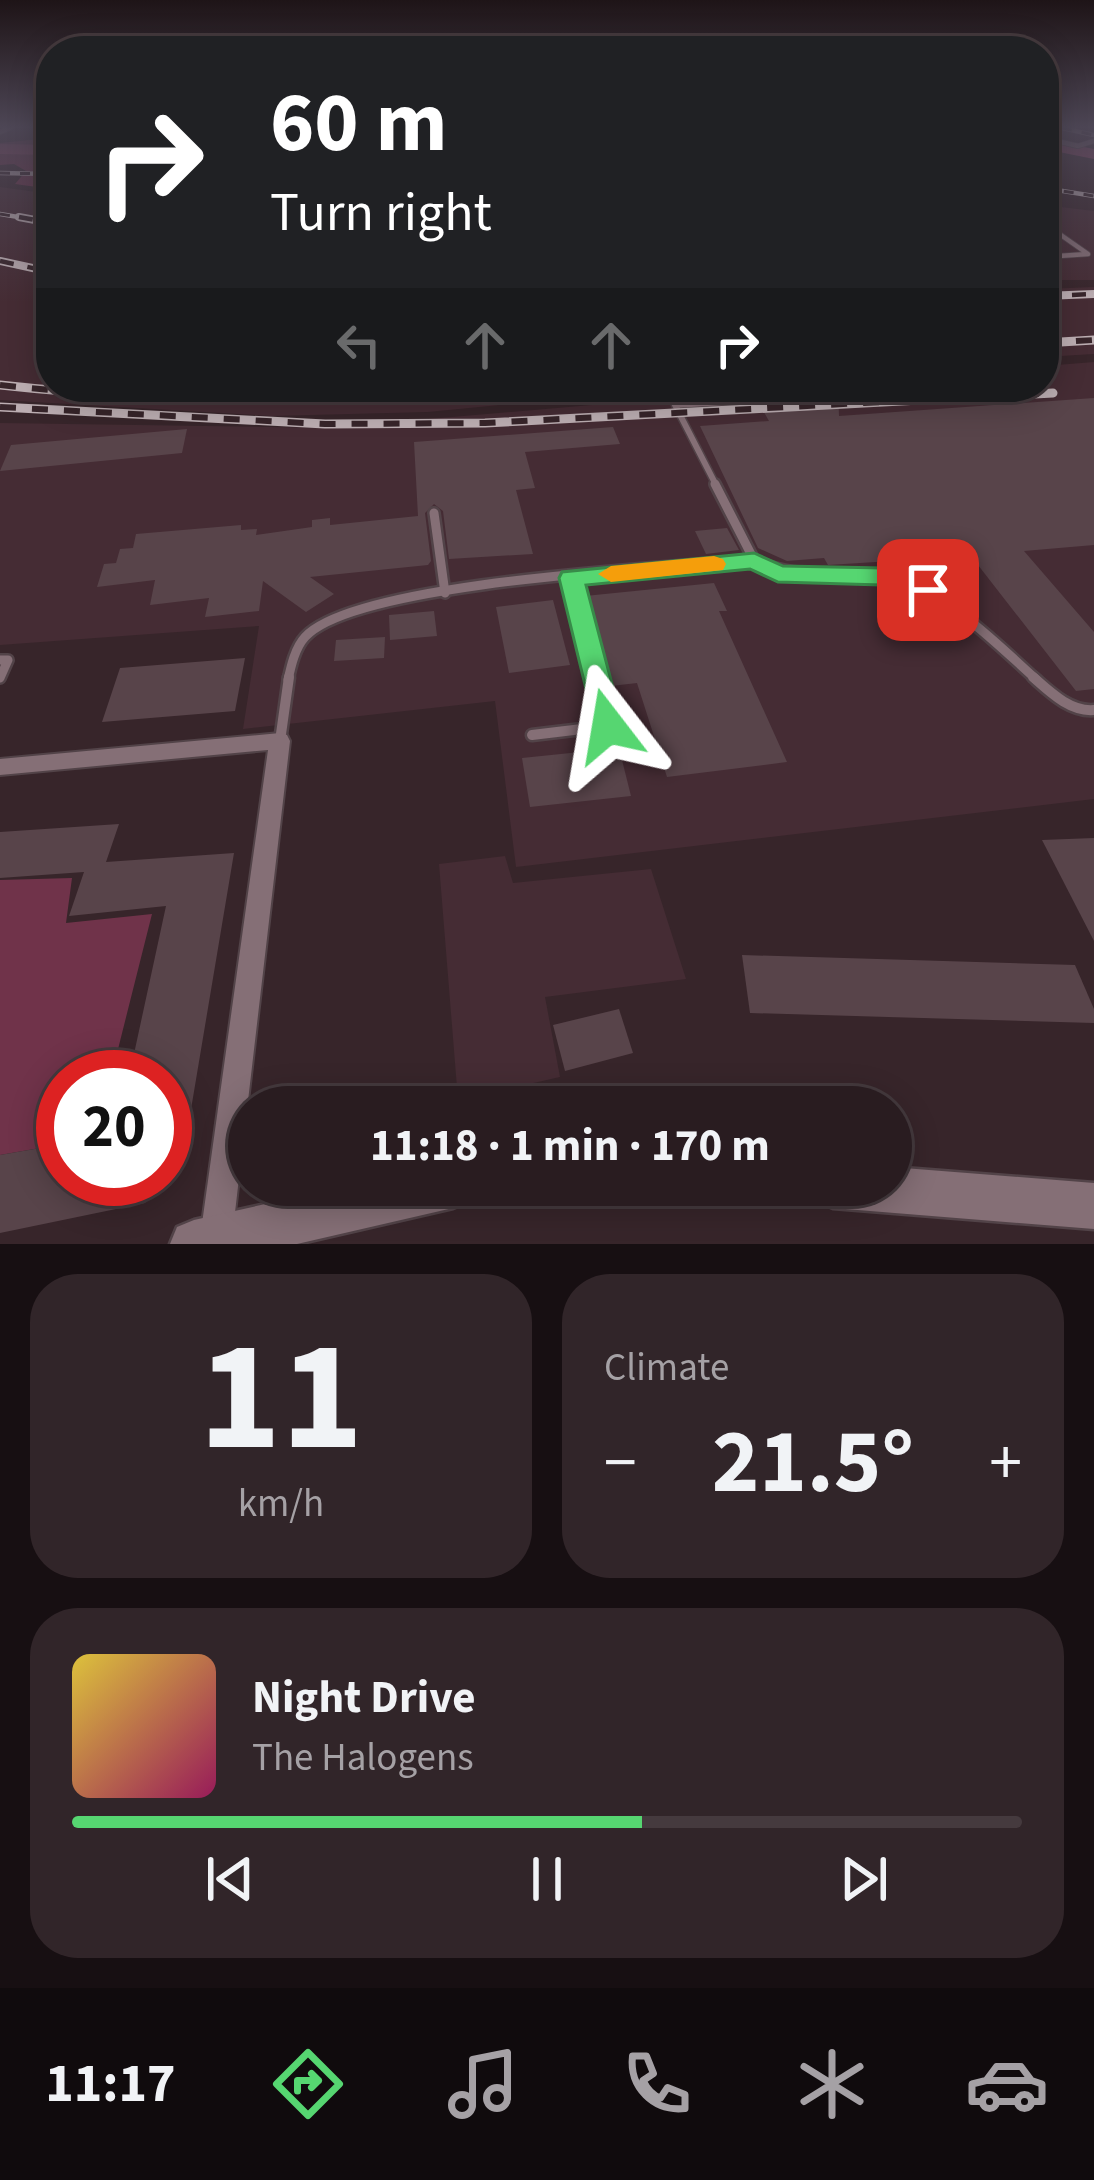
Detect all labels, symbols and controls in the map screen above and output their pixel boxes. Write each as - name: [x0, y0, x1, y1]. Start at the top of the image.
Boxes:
- text: 60 m: [270, 64, 448, 184]
- icon: right: [72, 84, 228, 240]
- text: Turn right: [270, 175, 492, 252]
- icon: left: [326, 312, 392, 378]
- icon: ahead: [452, 312, 518, 378]
- icon: ahead: [578, 312, 644, 378]
- icon: right: [704, 312, 770, 378]
- pin: [877, 539, 979, 641]
- icon: arrive: [895, 557, 961, 623]
- position arrow: [545, 663, 671, 789]
- speed limit sign: 20: [36, 1050, 192, 1206]
- text: 11:18 · 1 min · 170 m: [370, 1114, 770, 1178]
- text: 11: [199, 1287, 363, 1509]
- text: Climate: [604, 1340, 729, 1396]
- text: 21.5°: [712, 1399, 914, 1527]
- text: −: [604, 1416, 637, 1510]
- text: +: [989, 1416, 1022, 1510]
- text: km/h: [238, 1476, 324, 1532]
- text: Night Drive: [252, 1666, 476, 1730]
- text: The Halogens: [252, 1730, 474, 1786]
- icon: previous: [197, 1846, 263, 1912]
- icon: pause: [514, 1846, 580, 1912]
- icon: next: [831, 1846, 897, 1912]
- icon: directions: [266, 2042, 350, 2126]
- icon: music: [441, 2042, 525, 2126]
- icon: phone: [615, 2042, 699, 2126]
- icon: climate: [790, 2042, 874, 2126]
- icon: car: [965, 2042, 1049, 2126]
- text: 11:17: [45, 2046, 176, 2123]

